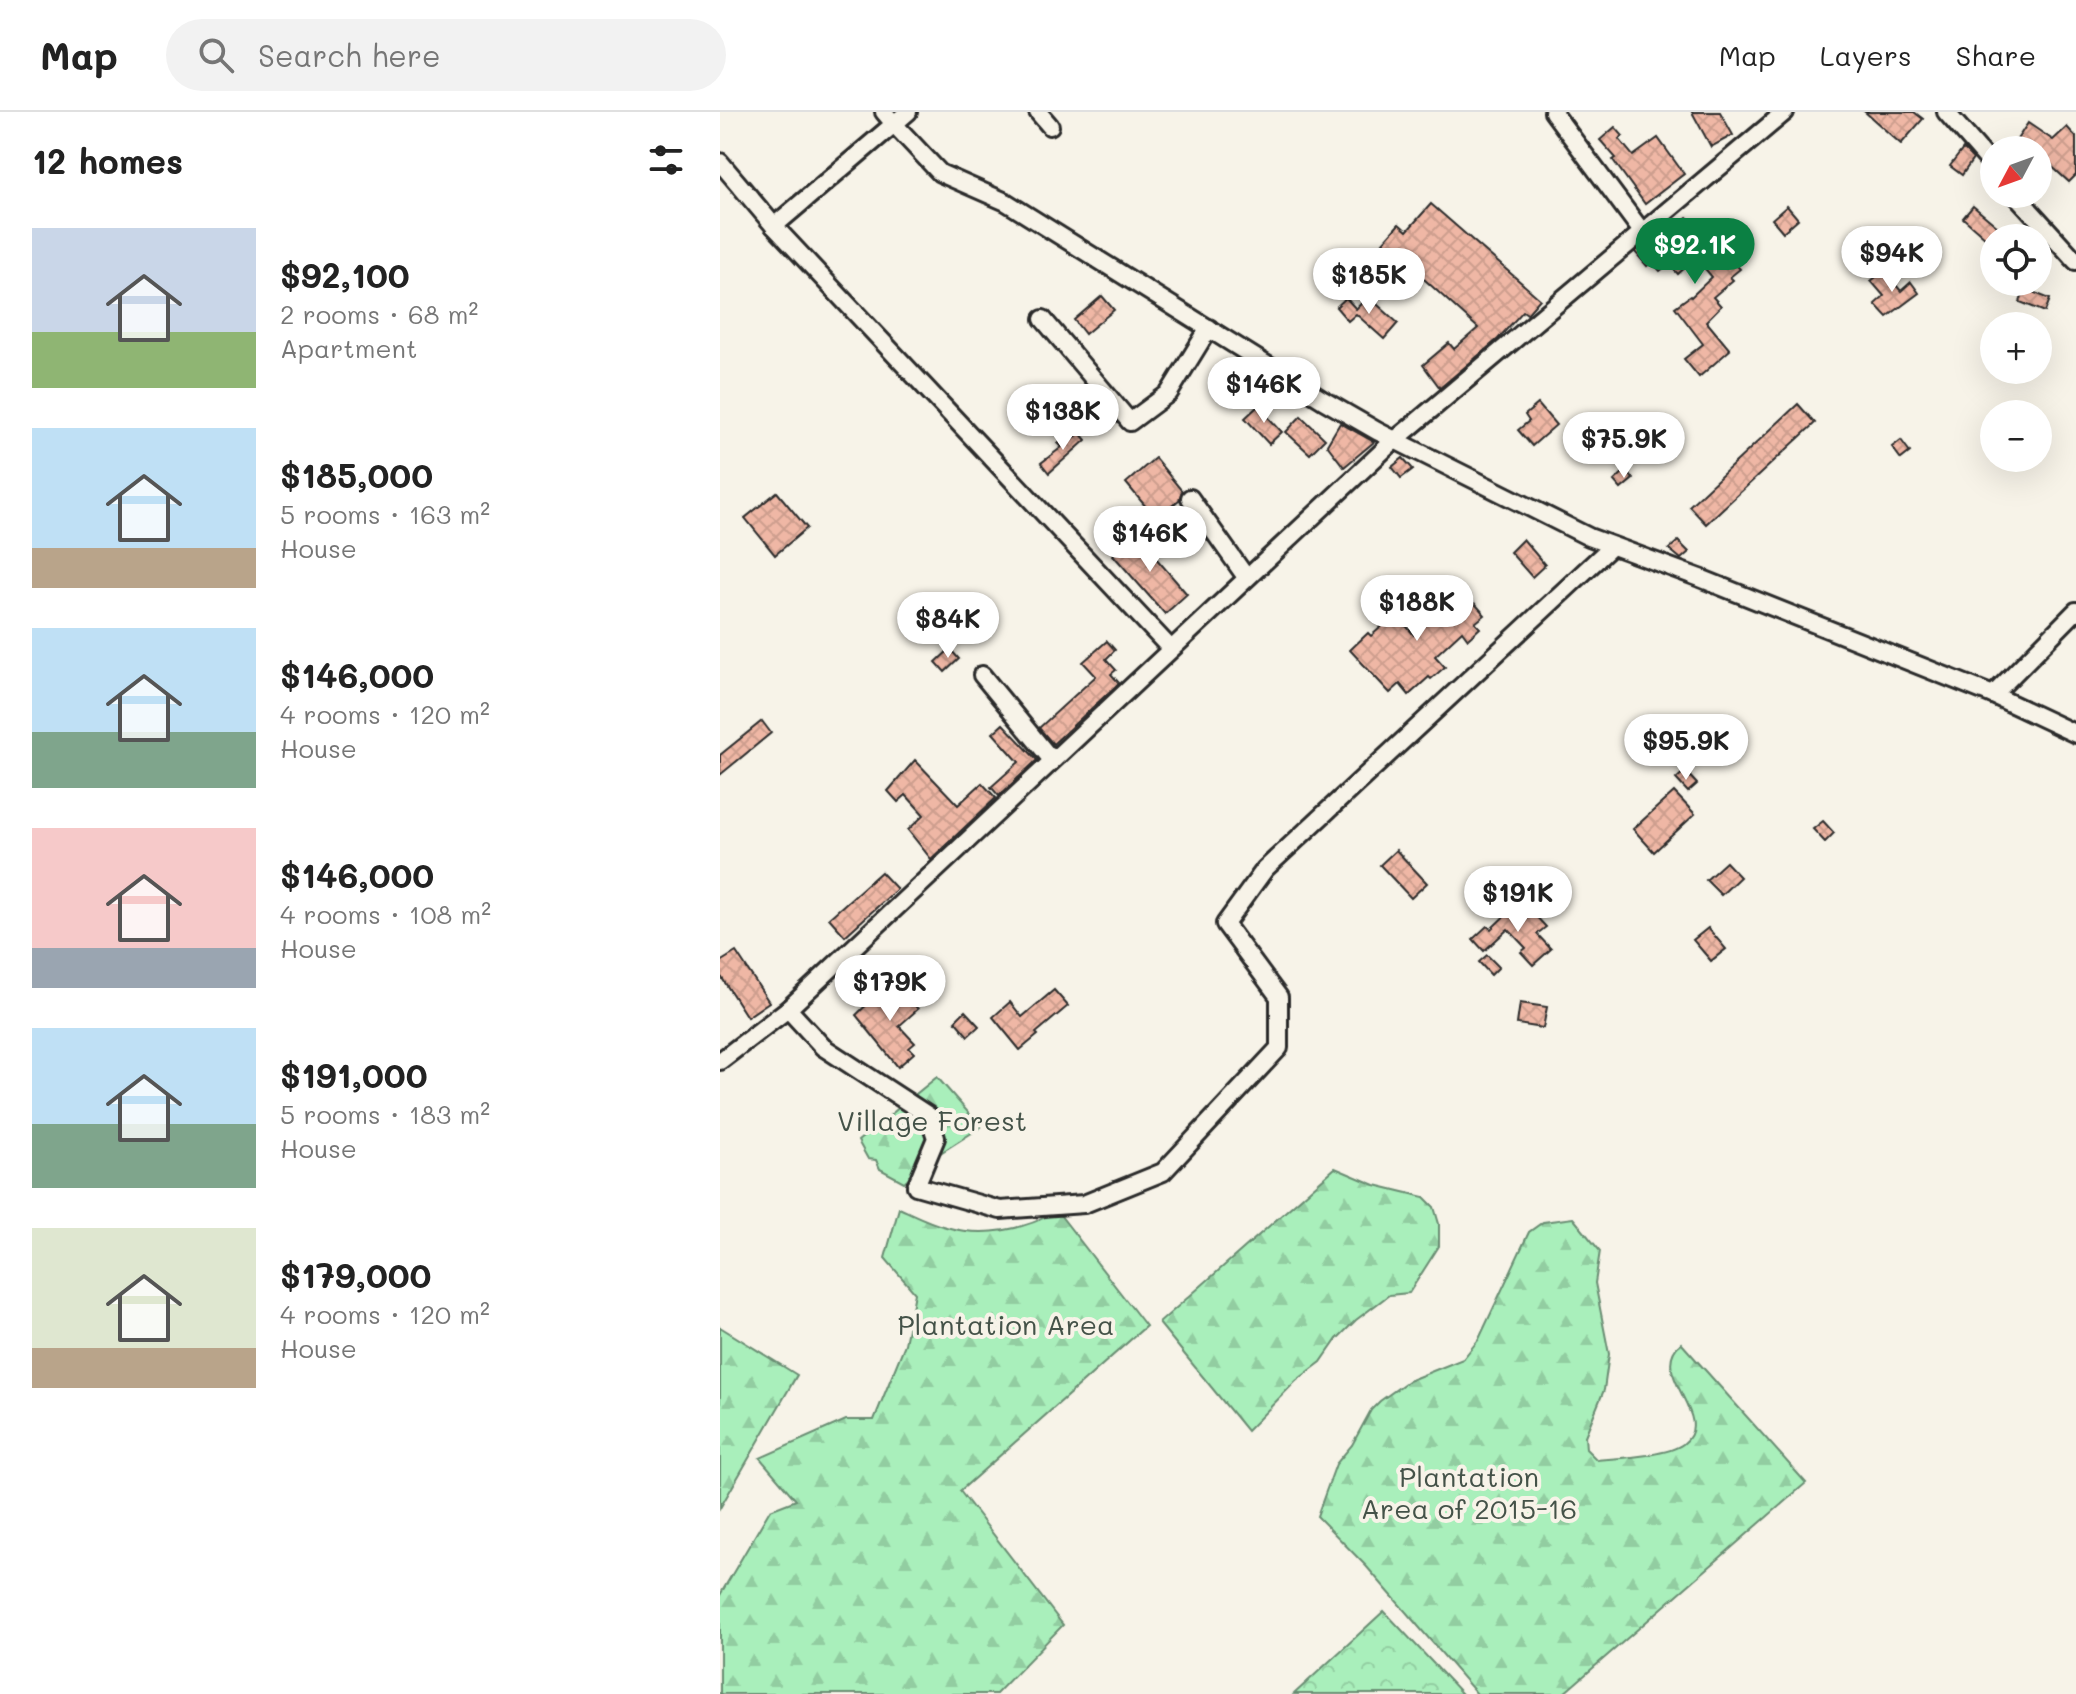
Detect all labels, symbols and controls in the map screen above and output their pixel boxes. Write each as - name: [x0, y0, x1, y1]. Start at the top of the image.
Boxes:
- search box: [166, 19, 726, 91]
- text: Map: [40, 30, 118, 80]
- icon: search: [194, 33, 238, 77]
- text: Search here: [258, 35, 441, 75]
- text: Map: [1719, 37, 1776, 73]
- text: Layers: [1820, 37, 1912, 73]
- text: Share: [1956, 37, 2036, 73]
- north arrow: [1980, 136, 2052, 208]
- map controls: [1980, 136, 2052, 472]
- text: 12 homes: [32, 138, 183, 183]
- icon: filters: [644, 138, 688, 182]
- pin: $92.1K: [1630, 218, 1760, 286]
- button: locate: [1980, 224, 2052, 296]
- pin: $94K: [1845, 226, 1939, 294]
- text: $92.1K: [1654, 227, 1736, 261]
- text: $94K: [1859, 235, 1925, 269]
- pin: $185K: [1313, 248, 1425, 316]
- text: $92,100: [280, 252, 410, 297]
- text: $185K: [1331, 257, 1407, 291]
- icon: home: [96, 260, 192, 356]
- text: 2 rooms · 68 m²: [280, 297, 478, 331]
- button: +: [1980, 312, 2052, 384]
- text: Apartment: [280, 331, 417, 365]
- pin: $146K: [1208, 357, 1320, 425]
- text: $146K: [1226, 366, 1302, 400]
- pin: $138K: [1007, 384, 1119, 452]
- text: $138K: [1025, 393, 1101, 427]
- button: −: [1980, 400, 2052, 472]
- pin: $75.9K: [1559, 412, 1689, 480]
- text: $75.9K: [1581, 421, 1667, 455]
- text: $185,000: [280, 452, 433, 497]
- icon: home: [96, 460, 192, 556]
- text: 5 rooms · 163 m²: [280, 497, 490, 531]
- pin: $146K: [1094, 506, 1206, 574]
- text: $146K: [1112, 515, 1188, 549]
- text: House: [280, 531, 357, 565]
- pin: $188K: [1361, 575, 1473, 643]
- text: $188K: [1379, 584, 1455, 618]
- pin: $84K: [901, 592, 995, 660]
- text: $84K: [915, 601, 981, 635]
- text: $146,000: [280, 652, 434, 697]
- icon: home: [96, 660, 192, 756]
- text: 4 rooms · 120 m²: [280, 697, 490, 731]
- pin: $95.9K: [1621, 714, 1751, 782]
- text: $95.9K: [1642, 723, 1730, 757]
- text: House: [280, 731, 357, 765]
- text: $146,000: [280, 852, 434, 897]
- icon: home: [96, 860, 192, 956]
- pin: $191K: [1462, 866, 1574, 934]
- text: $191K: [1482, 875, 1554, 909]
- text: 4 rooms · 108 m²: [280, 897, 491, 931]
- text: House: [280, 931, 357, 965]
- pin: $179K: [834, 955, 946, 1023]
- text: $179K: [853, 964, 927, 998]
- text: $191,000: [280, 1052, 428, 1097]
- icon: home: [96, 1060, 192, 1156]
- text: 5 rooms · 183 m²: [280, 1097, 490, 1131]
- park label: Village Forest: [837, 1102, 1027, 1138]
- text: House: [280, 1131, 357, 1165]
- text: $179,000: [280, 1252, 431, 1297]
- icon: home: [96, 1260, 192, 1356]
- text: 4 rooms · 120 m²: [280, 1297, 490, 1331]
- park label: Plantation Area: [897, 1306, 1115, 1342]
- text: House: [280, 1331, 357, 1365]
- park label: Plantation Area of 2015-16: [1361, 1458, 1577, 1526]

